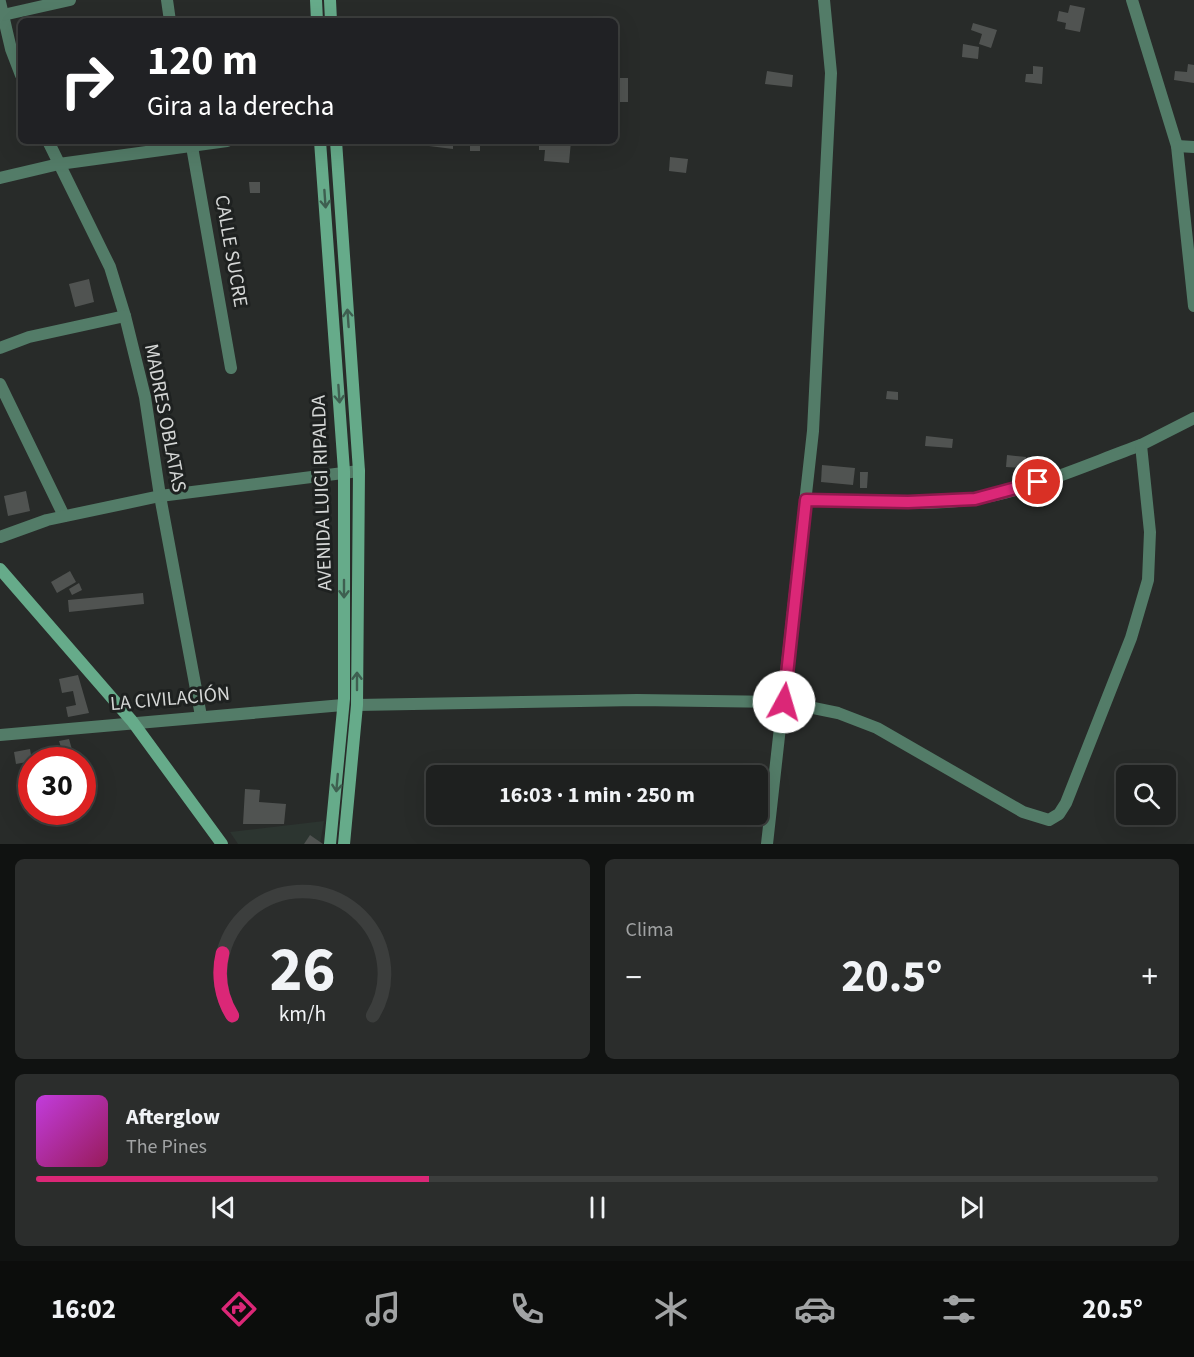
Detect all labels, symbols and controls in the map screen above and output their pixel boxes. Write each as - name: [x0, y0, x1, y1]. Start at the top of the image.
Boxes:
- text: 120 m: [147, 31, 258, 91]
- icon: right: [48, 42, 126, 120]
- text: Gira a la derecha: [147, 87, 334, 126]
- one-way arrow: [320, 189, 331, 209]
- street label: CALLE SUCRE: [207, 193, 255, 309]
- one-way arrow: [342, 309, 353, 329]
- street label: MADRES OBLATAS: [137, 342, 193, 494]
- one-way arrow: [333, 383, 344, 403]
- street label: AVENIDA LUIGI RIPALDA: [305, 394, 339, 591]
- pin: [1012, 456, 1063, 507]
- icon: arrive: [1021, 465, 1054, 498]
- one-way arrow: [338, 578, 350, 598]
- position arrow: [752, 670, 816, 734]
- one-way arrow: [351, 672, 363, 692]
- street label: LA CIVILACIÓN: [109, 680, 231, 718]
- speed limit sign: 30: [18, 747, 96, 825]
- map controls: [1116, 765, 1176, 825]
- button: search: [1116, 765, 1176, 825]
- one-way arrow: [331, 773, 342, 793]
- text: 16:03 · 1 min · 250 m: [499, 779, 695, 811]
- text: Clima: [626, 916, 674, 944]
- text: 26: [269, 926, 335, 1015]
- text: 20.5°: [841, 945, 942, 1009]
- text: −: [626, 954, 642, 1001]
- text: +: [1142, 954, 1158, 1001]
- text: km/h: [278, 999, 326, 1030]
- text: Afterglow: [126, 1101, 220, 1133]
- text: The Pines: [126, 1133, 207, 1161]
- icon: previous: [207, 1191, 240, 1224]
- icon: pause: [581, 1191, 614, 1224]
- icon: next: [955, 1191, 988, 1224]
- icon: directions: [218, 1288, 260, 1330]
- icon: music: [362, 1288, 404, 1330]
- icon: phone: [506, 1288, 548, 1330]
- icon: climate: [650, 1288, 692, 1330]
- icon: car: [794, 1288, 836, 1330]
- icon: filters: [938, 1288, 980, 1330]
- text: 16:02: [51, 1290, 116, 1329]
- text: 20.5°: [1082, 1290, 1143, 1329]

